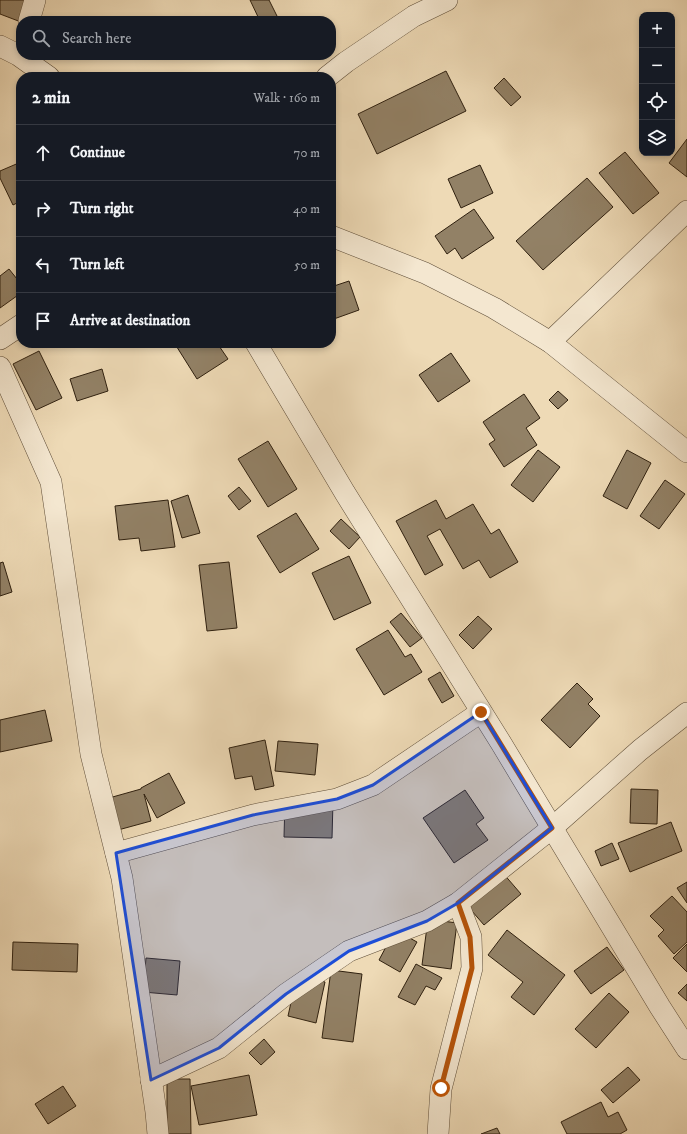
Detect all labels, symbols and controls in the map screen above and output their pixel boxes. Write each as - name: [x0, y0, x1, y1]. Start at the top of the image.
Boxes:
- map controls: [639, 12, 675, 156]
- button: +: [639, 12, 675, 48]
- search box: [16, 16, 336, 60]
- icon: search: [30, 27, 52, 49]
- text: Search here: [62, 29, 131, 48]
- button: −: [639, 48, 675, 84]
- button: locate: [639, 84, 675, 120]
- text: 2 min: [32, 87, 70, 109]
- text: Walk · 160 m: [253, 90, 320, 106]
- button: layers: [639, 120, 675, 156]
- icon: ahead: [32, 142, 54, 164]
- text: Continue: [70, 143, 125, 162]
- text: 70 m: [294, 145, 320, 161]
- icon: right: [32, 198, 54, 220]
- text: Turn right: [70, 199, 133, 218]
- text: 40 m: [293, 201, 320, 217]
- icon: left: [32, 254, 54, 276]
- text: Turn left: [70, 255, 124, 274]
- text: 50 m: [294, 257, 320, 273]
- icon: arrive: [32, 310, 54, 332]
- text: Arrive at destination: [70, 311, 190, 330]
- route end: [472, 703, 490, 721]
- route start: [432, 1079, 450, 1097]

